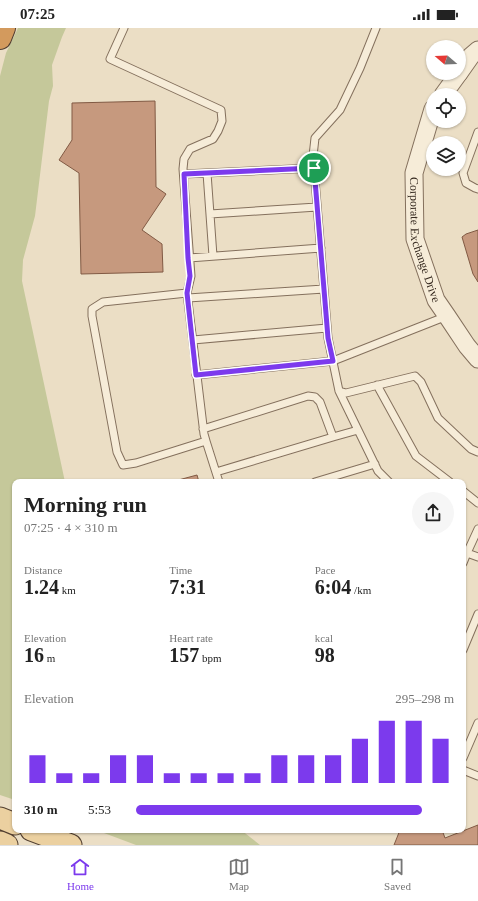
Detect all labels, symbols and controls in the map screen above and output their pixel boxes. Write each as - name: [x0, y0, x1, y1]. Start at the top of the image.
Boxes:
- text: 07:25: [20, 6, 55, 22]
- north arrow: [426, 40, 466, 80]
- map controls: [426, 40, 466, 176]
- button: locate: [426, 88, 466, 128]
- button: layers: [426, 136, 466, 176]
- pin: [297, 151, 331, 185]
- icon: arrive: [303, 157, 325, 179]
- street label: Corporate Exchange Drive: [407, 177, 443, 304]
- text: Morning run: [24, 492, 147, 517]
- button: share: [412, 492, 454, 534]
- text: 07:25 · 4 × 310 m: [24, 520, 118, 535]
- text: Distance: [24, 564, 62, 576]
- text: Time: [169, 564, 192, 576]
- text: Pace: [315, 564, 335, 576]
- text: 1.24: [24, 576, 59, 598]
- text: 7:31: [169, 576, 206, 598]
- text: 6:04: [315, 576, 351, 598]
- text: km: [59, 584, 76, 596]
- text: /km: [351, 584, 371, 596]
- text: Elevation: [24, 632, 66, 644]
- text: Heart rate: [169, 632, 213, 644]
- text: kcal: [315, 632, 333, 644]
- text: 16: [24, 644, 44, 666]
- text: 157: [169, 644, 199, 666]
- text: 98: [315, 644, 335, 666]
- text: m: [44, 652, 55, 664]
- text: bpm: [199, 652, 222, 664]
- text: Elevation: [24, 691, 74, 706]
- text: 295–298 m: [395, 691, 454, 706]
- text: 310 m: [24, 802, 58, 817]
- text: 5:53: [88, 802, 111, 817]
- tab: Home: [67, 856, 94, 892]
- tab: Map: [228, 856, 250, 892]
- tab: Saved: [384, 856, 411, 892]

